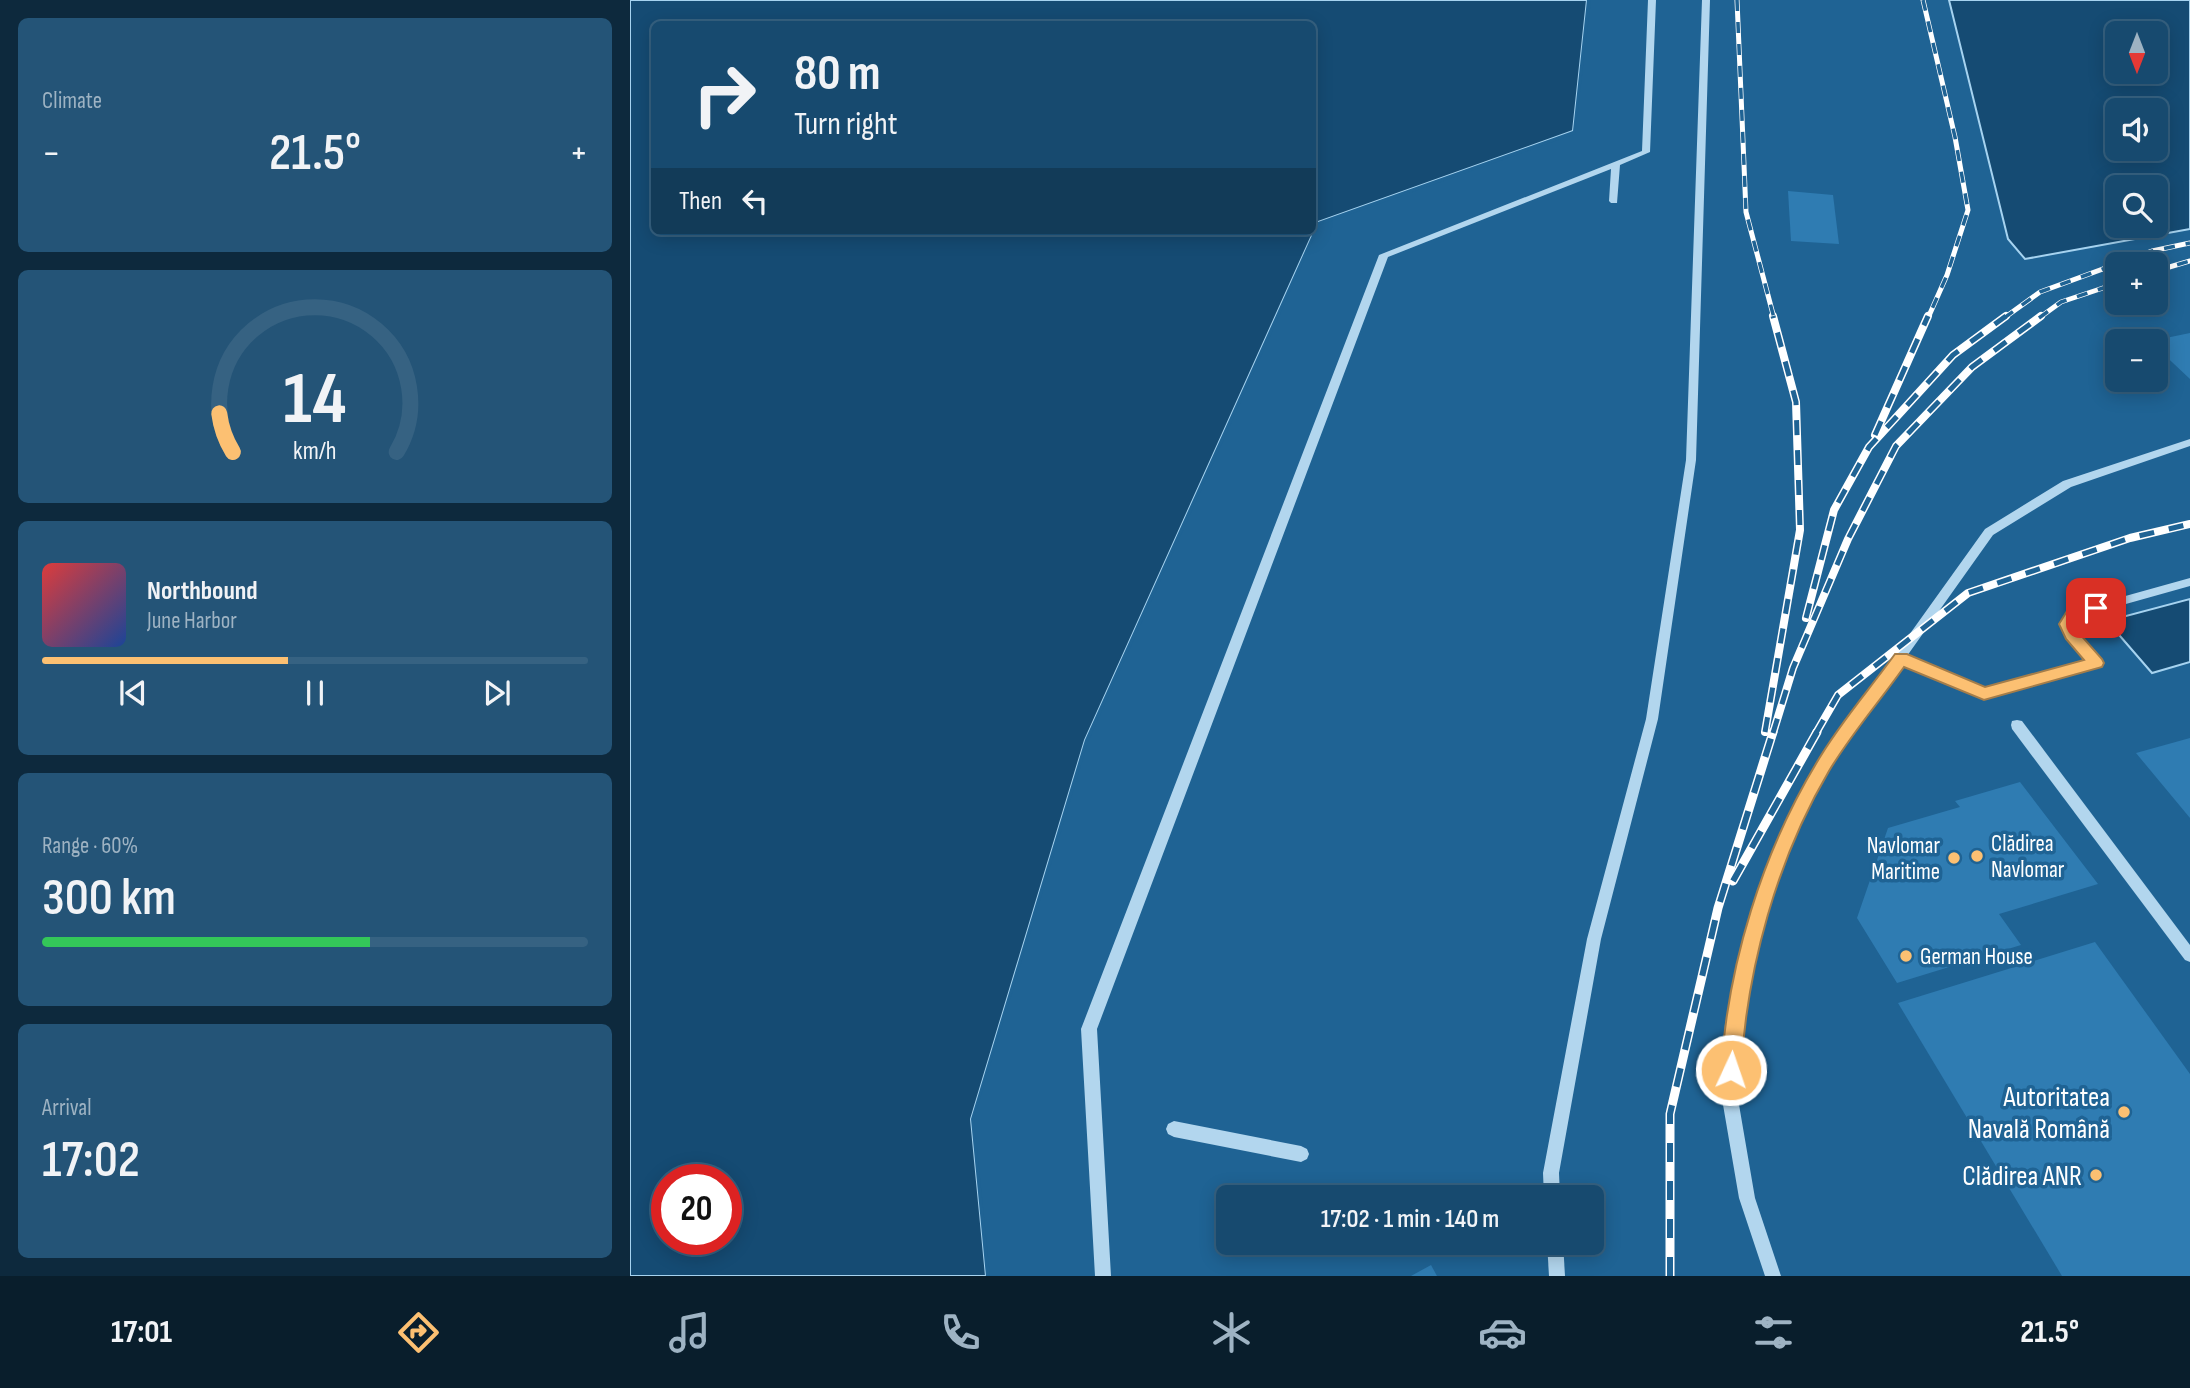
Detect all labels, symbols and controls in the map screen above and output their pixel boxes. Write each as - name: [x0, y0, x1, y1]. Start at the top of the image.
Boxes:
- north arrow: [2105, 21, 2168, 84]
- map controls: [2105, 21, 2168, 392]
- text: 80 m: [794, 45, 881, 104]
- icon: right: [679, 49, 770, 140]
- text: Climate: [42, 87, 102, 115]
- button: sound: [2105, 98, 2168, 161]
- text: Turn right: [794, 105, 898, 144]
- text: 21.5°: [269, 122, 361, 185]
- text: −: [42, 131, 61, 176]
- text: +: [569, 131, 588, 176]
- button: search: [2105, 175, 2168, 238]
- icon: left: [736, 182, 774, 220]
- text: Then: [679, 186, 722, 217]
- button: +: [2105, 252, 2168, 315]
- button: −: [2105, 329, 2168, 392]
- text: 14: [284, 357, 347, 445]
- text: km/h: [293, 436, 337, 467]
- text: Northbound: [147, 576, 258, 607]
- pin: [2066, 578, 2126, 638]
- icon: arrive: [2077, 589, 2115, 627]
- text: June Harbor: [147, 607, 237, 635]
- icon: previous: [114, 674, 152, 712]
- icon: pause: [296, 674, 334, 712]
- icon: next: [478, 674, 516, 712]
- place label: Clădirea Navlomar: [1991, 830, 2065, 884]
- text: Range · 60%: [42, 832, 138, 860]
- place label: Navlomar Maritime: [1867, 832, 1940, 886]
- marker: Clădirea Navlomar: [1969, 848, 1985, 864]
- marker: Navlomar Maritime: [1946, 850, 1962, 866]
- text: 300 km: [42, 867, 176, 930]
- place label: German House: [1920, 943, 2033, 971]
- marker: German House: [1898, 948, 1914, 964]
- position arrow: [1694, 1033, 1768, 1107]
- place label: Autoritatea Navală Română: [1968, 1081, 2110, 1146]
- text: Arrival: [42, 1094, 91, 1122]
- marker: Autoritatea Navală Română: [2116, 1104, 2132, 1120]
- text: 17:02: [42, 1129, 140, 1192]
- place label: Clădirea ANR: [1962, 1160, 2082, 1193]
- speed limit sign: 20: [651, 1164, 742, 1255]
- marker: Clădirea ANR: [2088, 1167, 2104, 1183]
- text: 17:02 · 1 min · 140 m: [1321, 1204, 1499, 1235]
- icon: directions: [394, 1308, 443, 1357]
- icon: music: [665, 1308, 714, 1357]
- icon: phone: [936, 1308, 985, 1357]
- icon: climate: [1207, 1308, 1256, 1357]
- icon: car: [1478, 1308, 1527, 1357]
- icon: filters: [1749, 1308, 1798, 1357]
- text: 17:01: [111, 1313, 172, 1352]
- text: 21.5°: [2020, 1313, 2079, 1352]

